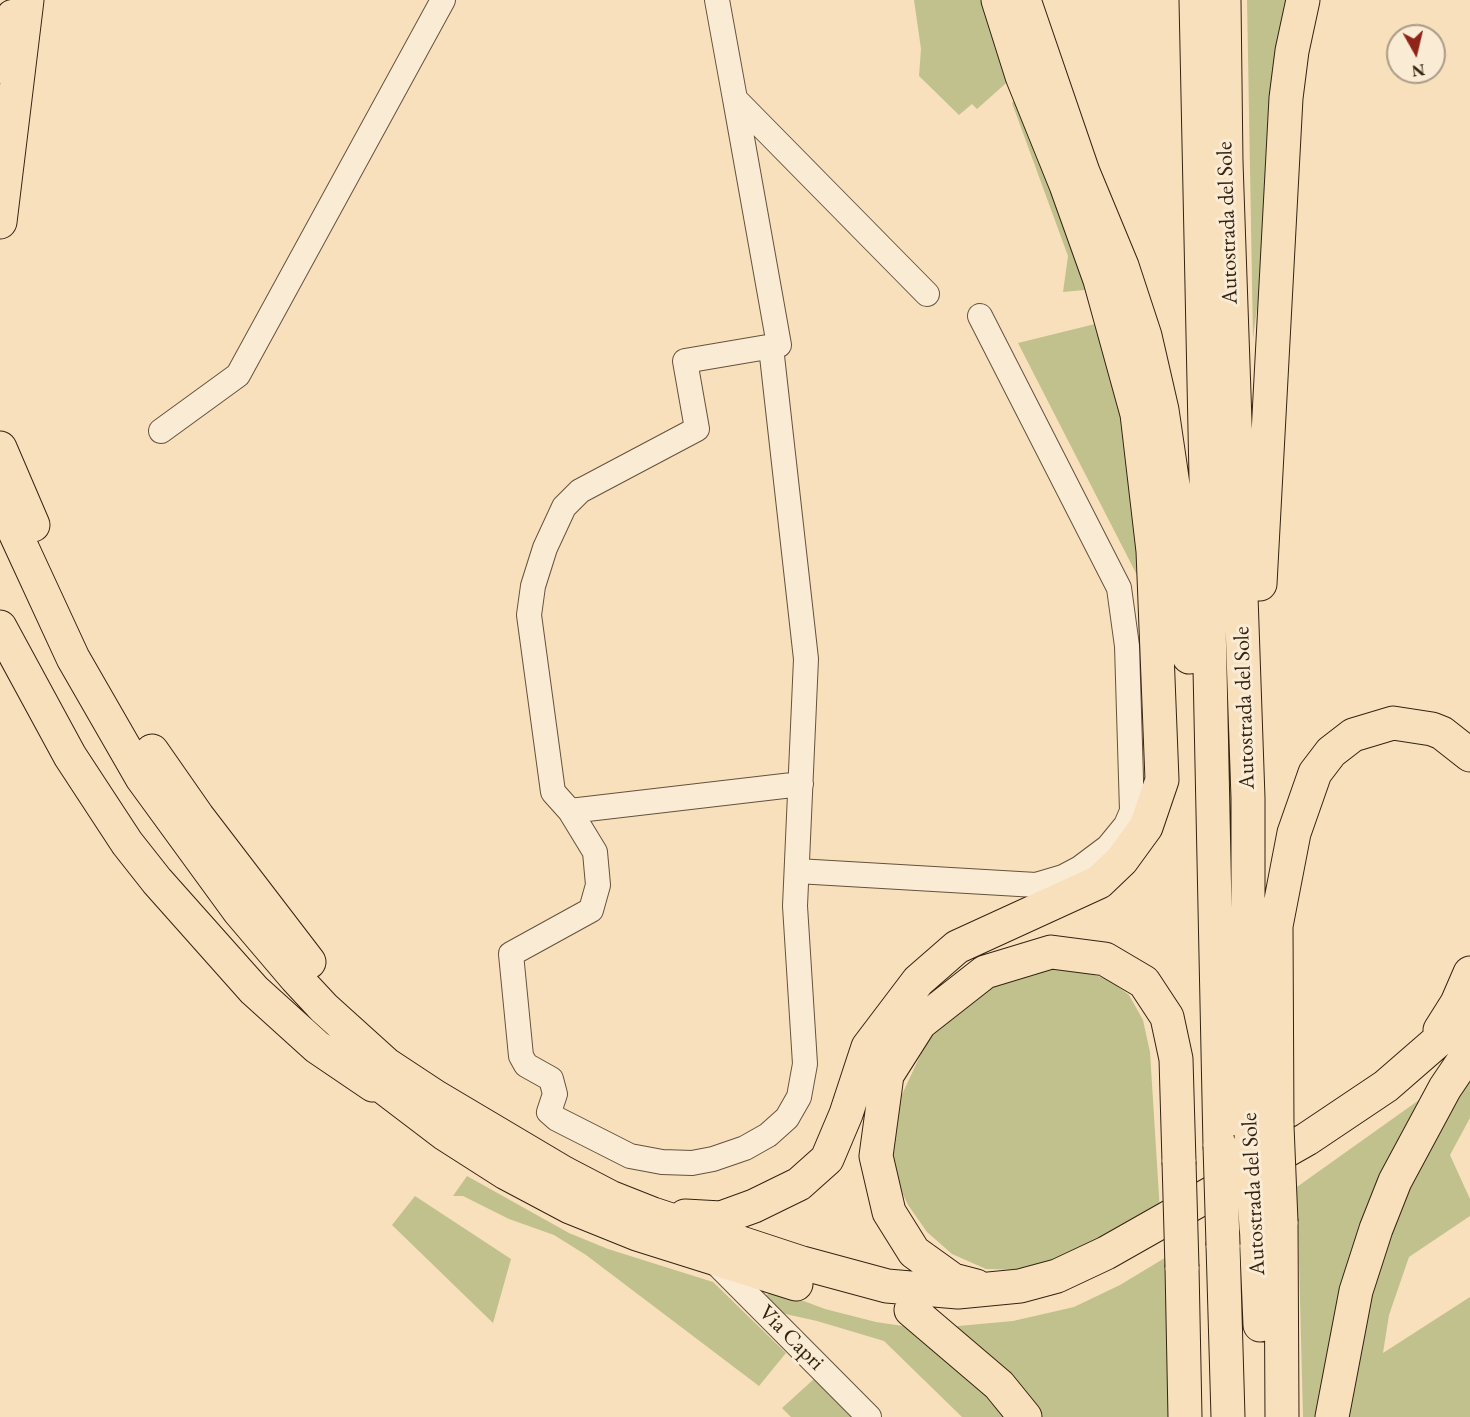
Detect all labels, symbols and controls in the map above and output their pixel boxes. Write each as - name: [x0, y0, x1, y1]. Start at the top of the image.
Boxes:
- north arrow: [1386, 24, 1446, 84]
- text: N: [1410, 59, 1426, 82]
- street label: Autostrada del Sole: [1212, 141, 1244, 305]
- street label: Autostrada del Sole: [1229, 626, 1261, 790]
- street label: Autostrada del Sole: [1237, 1112, 1271, 1276]
- street label: Via Capri: [753, 1300, 829, 1376]

